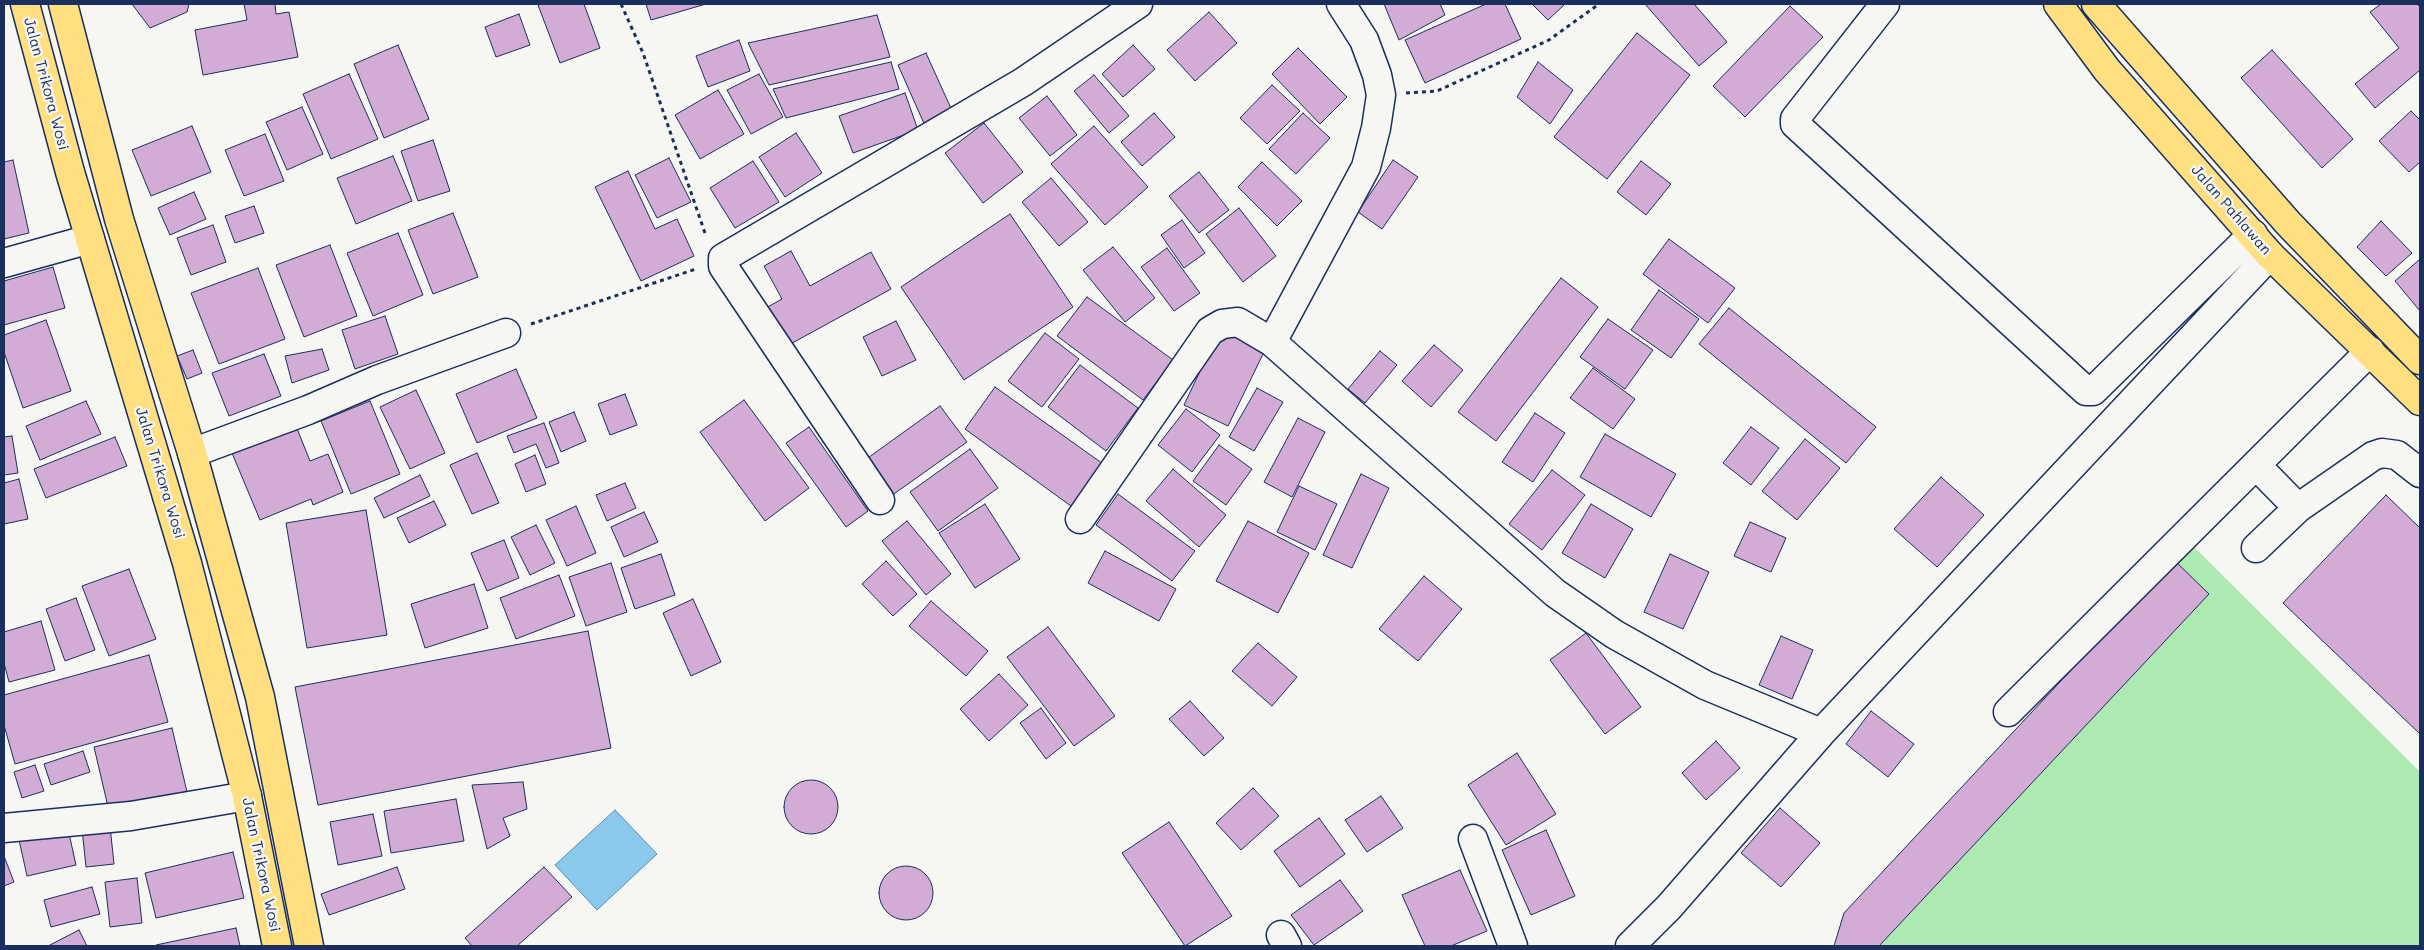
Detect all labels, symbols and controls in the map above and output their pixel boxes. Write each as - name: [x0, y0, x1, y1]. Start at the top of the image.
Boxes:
- street label: Jalan Trikora Wosi: [20, 16, 72, 152]
- street label: Jalan Pahlawan: [2187, 161, 2275, 259]
- street label: Jalan Trikora Wosi: [131, 405, 189, 541]
- street label: Jalan Trikora Wosi: [238, 796, 284, 934]

